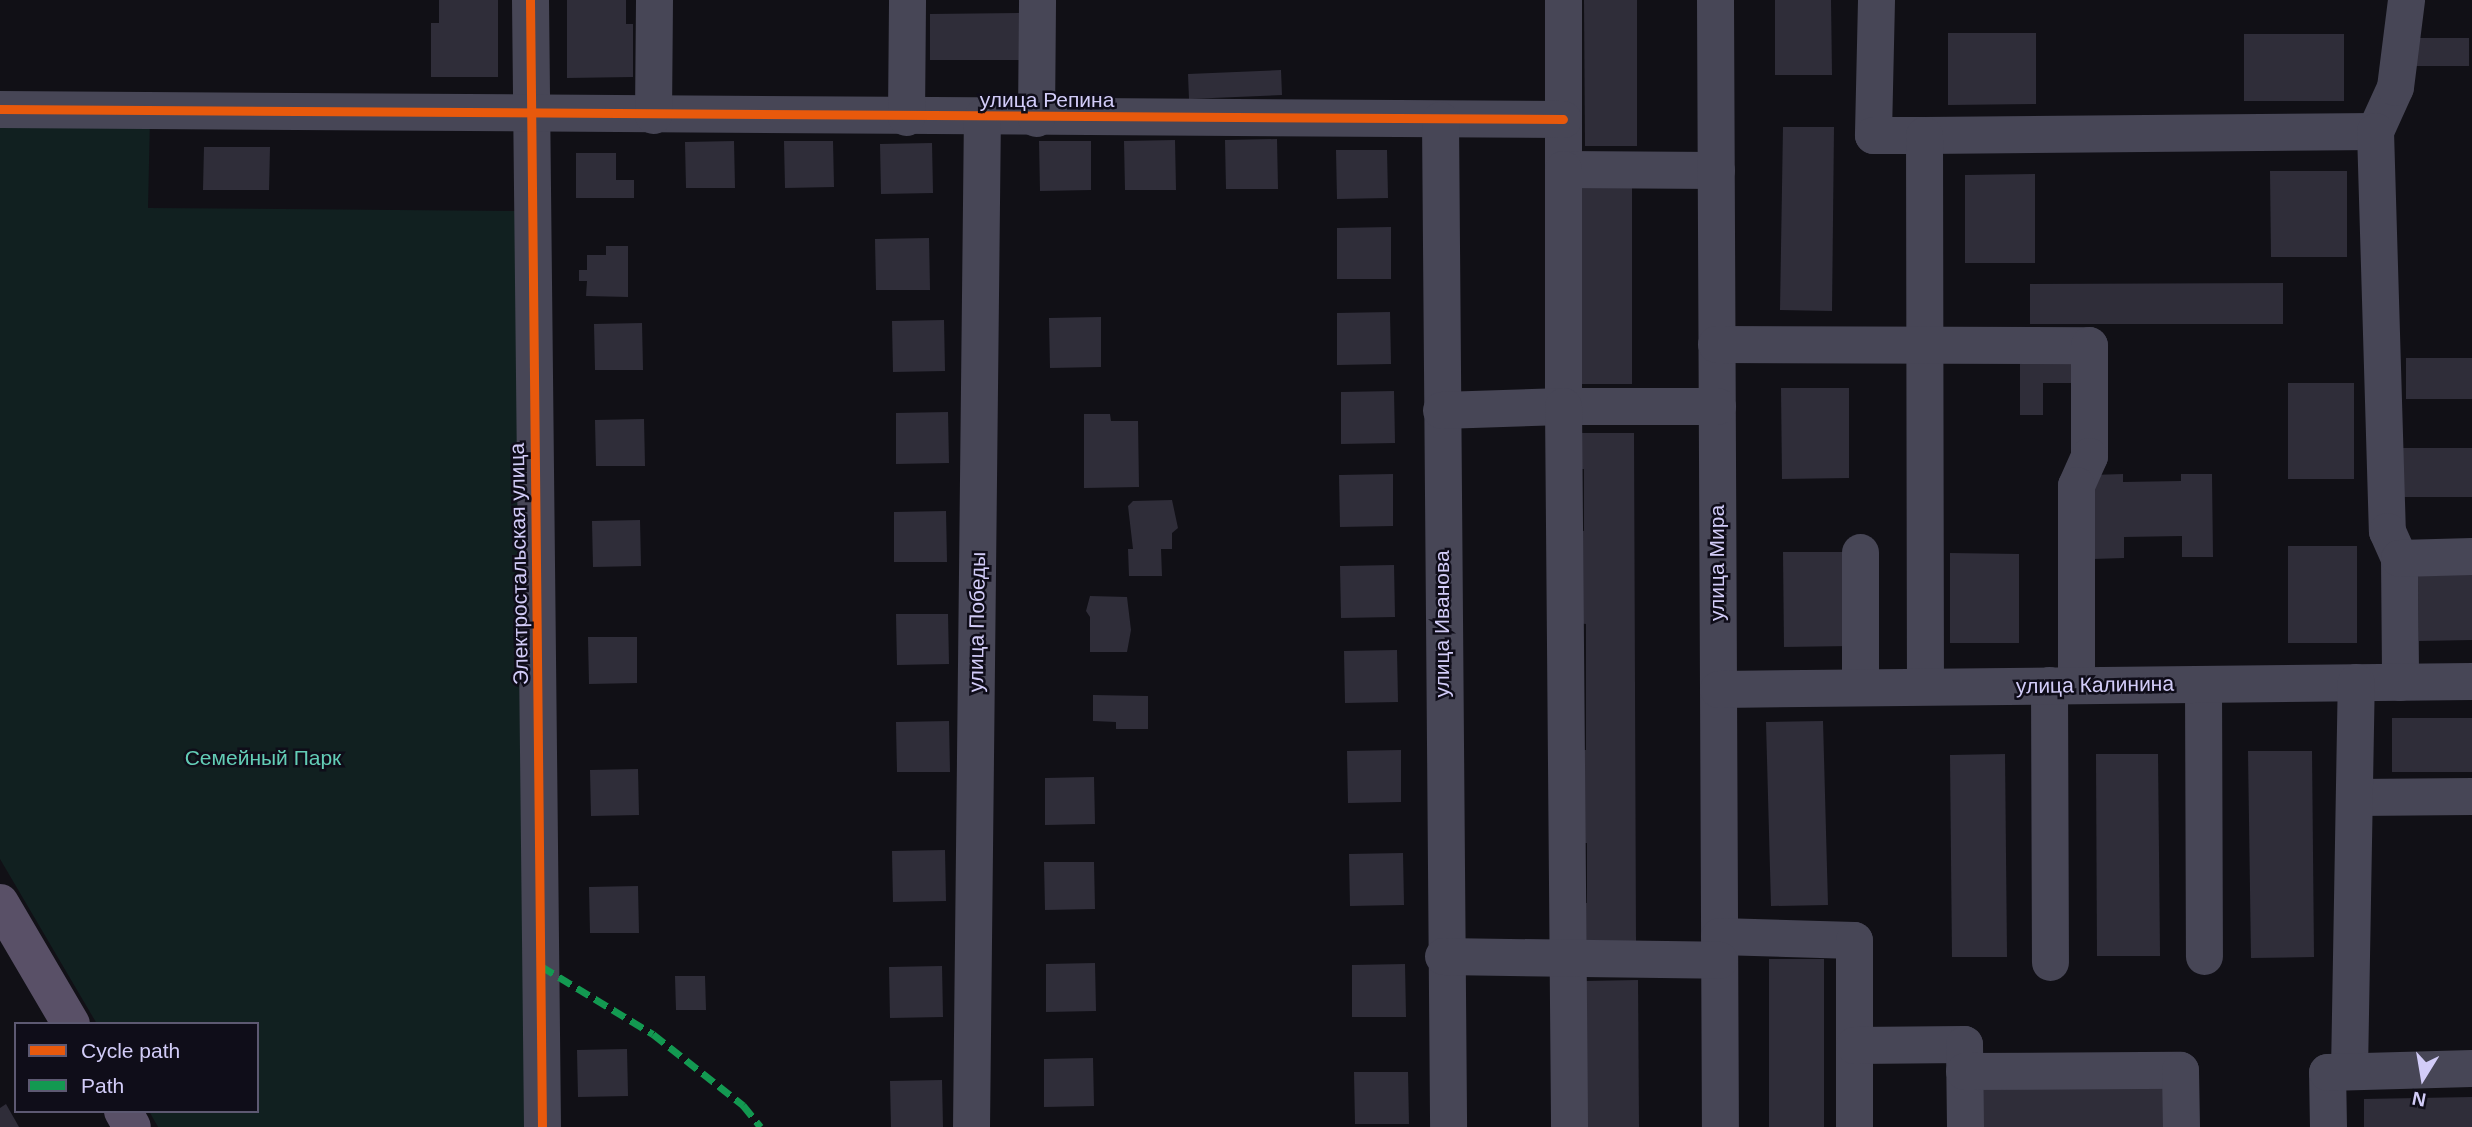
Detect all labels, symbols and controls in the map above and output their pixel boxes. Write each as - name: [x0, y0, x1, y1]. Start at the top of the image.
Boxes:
- street label: улица Репина: [980, 87, 1114, 113]
- street label: Электростальская улица: [504, 443, 534, 685]
- street label: улица Мира: [1704, 505, 1730, 621]
- street label: улица Иванова: [1429, 550, 1455, 698]
- street label: улица Победы: [963, 551, 991, 693]
- street label: улица Калинина: [2016, 671, 2174, 699]
- park label: Семейный Парк: [185, 745, 341, 771]
- legend: [14, 1022, 259, 1113]
- text: Cycle path: [81, 1039, 180, 1062]
- north arrow: [2388, 1043, 2458, 1113]
- text: Path: [81, 1074, 124, 1097]
- text: N: [2410, 1087, 2428, 1111]

